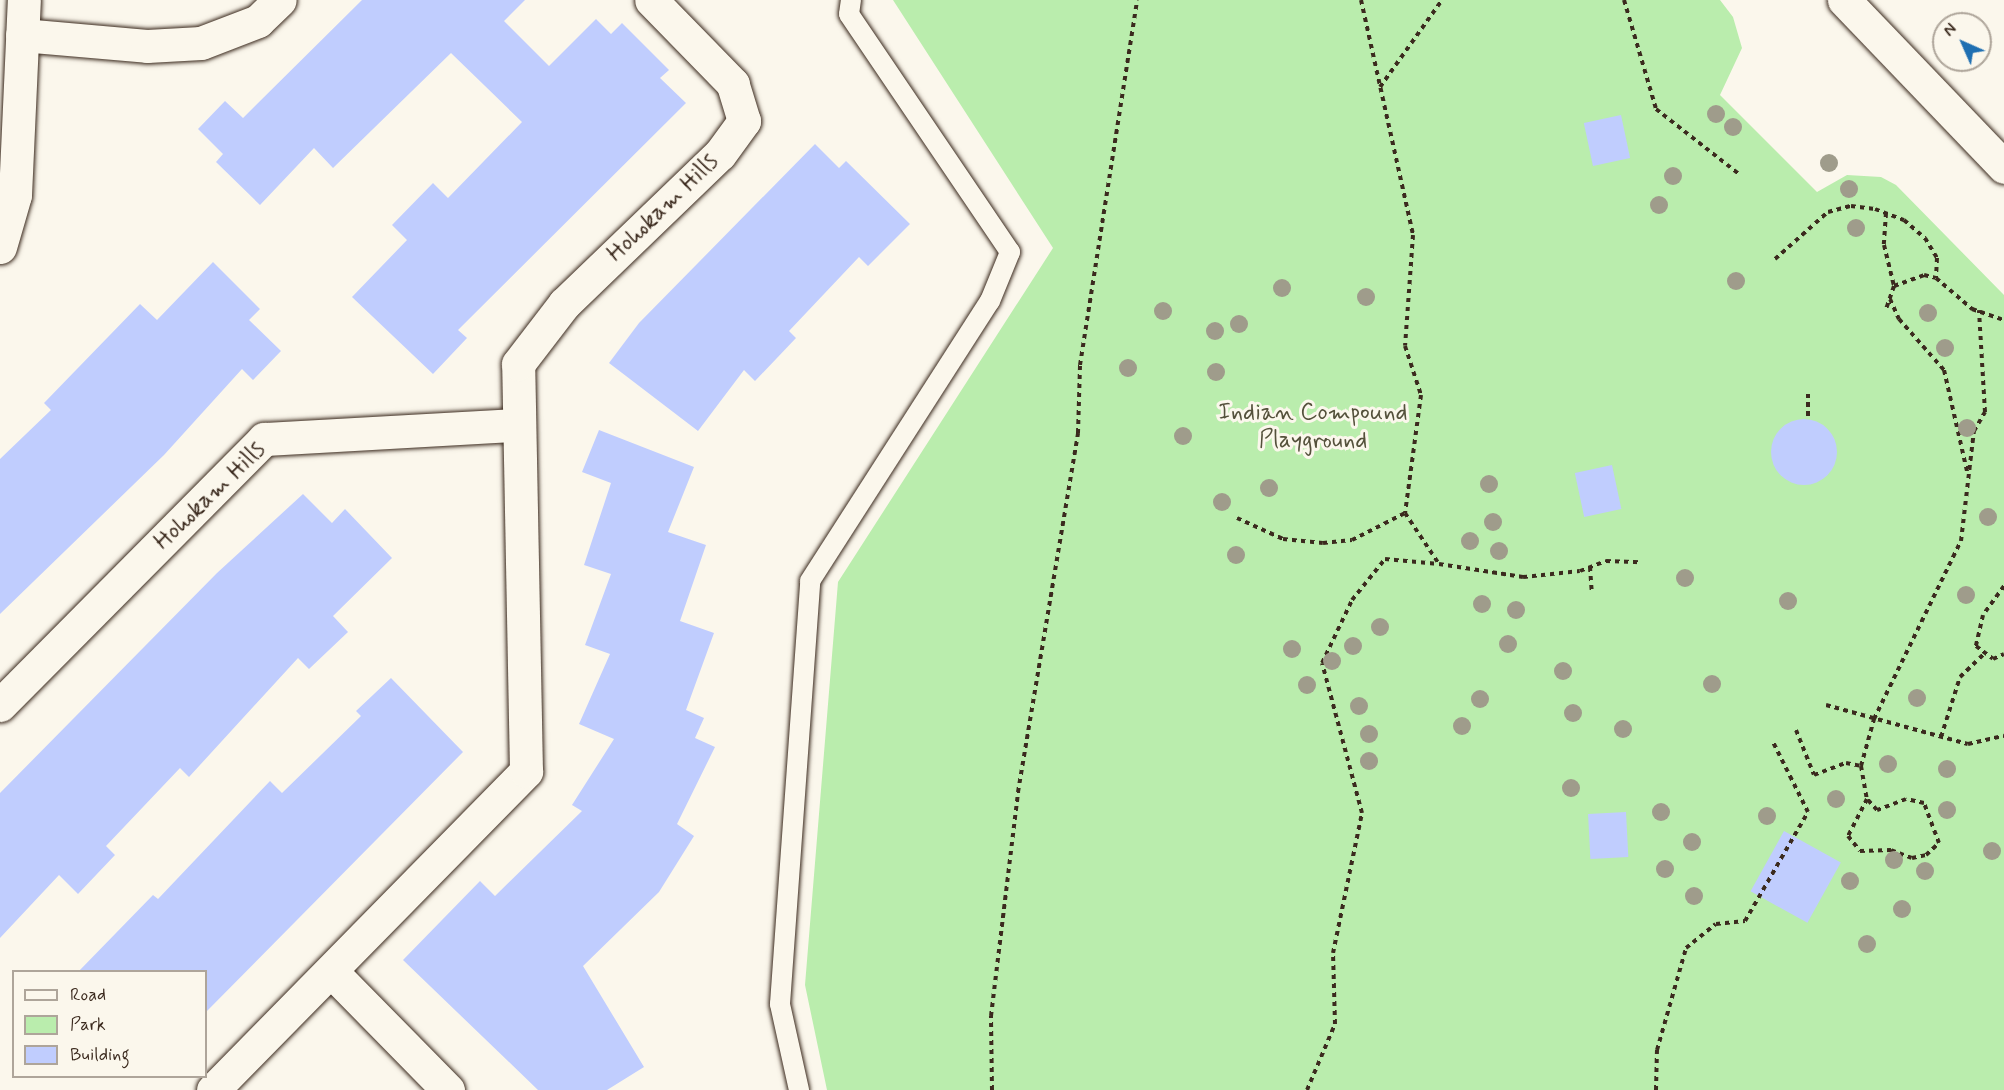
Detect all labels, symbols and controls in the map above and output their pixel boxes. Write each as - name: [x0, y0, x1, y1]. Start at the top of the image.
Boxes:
- north arrow: [1932, 12, 1992, 72]
- text: N: [1939, 19, 1962, 42]
- street label: Hohokam Hills: [601, 148, 725, 268]
- park label: Indian Compound Playground: [1218, 399, 1408, 455]
- street label: Hohokam Hills: [148, 436, 272, 556]
- legend: [12, 970, 207, 1078]
- text: Road: [70, 983, 106, 1007]
- text: Park: [70, 1013, 106, 1037]
- text: Building: [70, 1043, 130, 1067]

